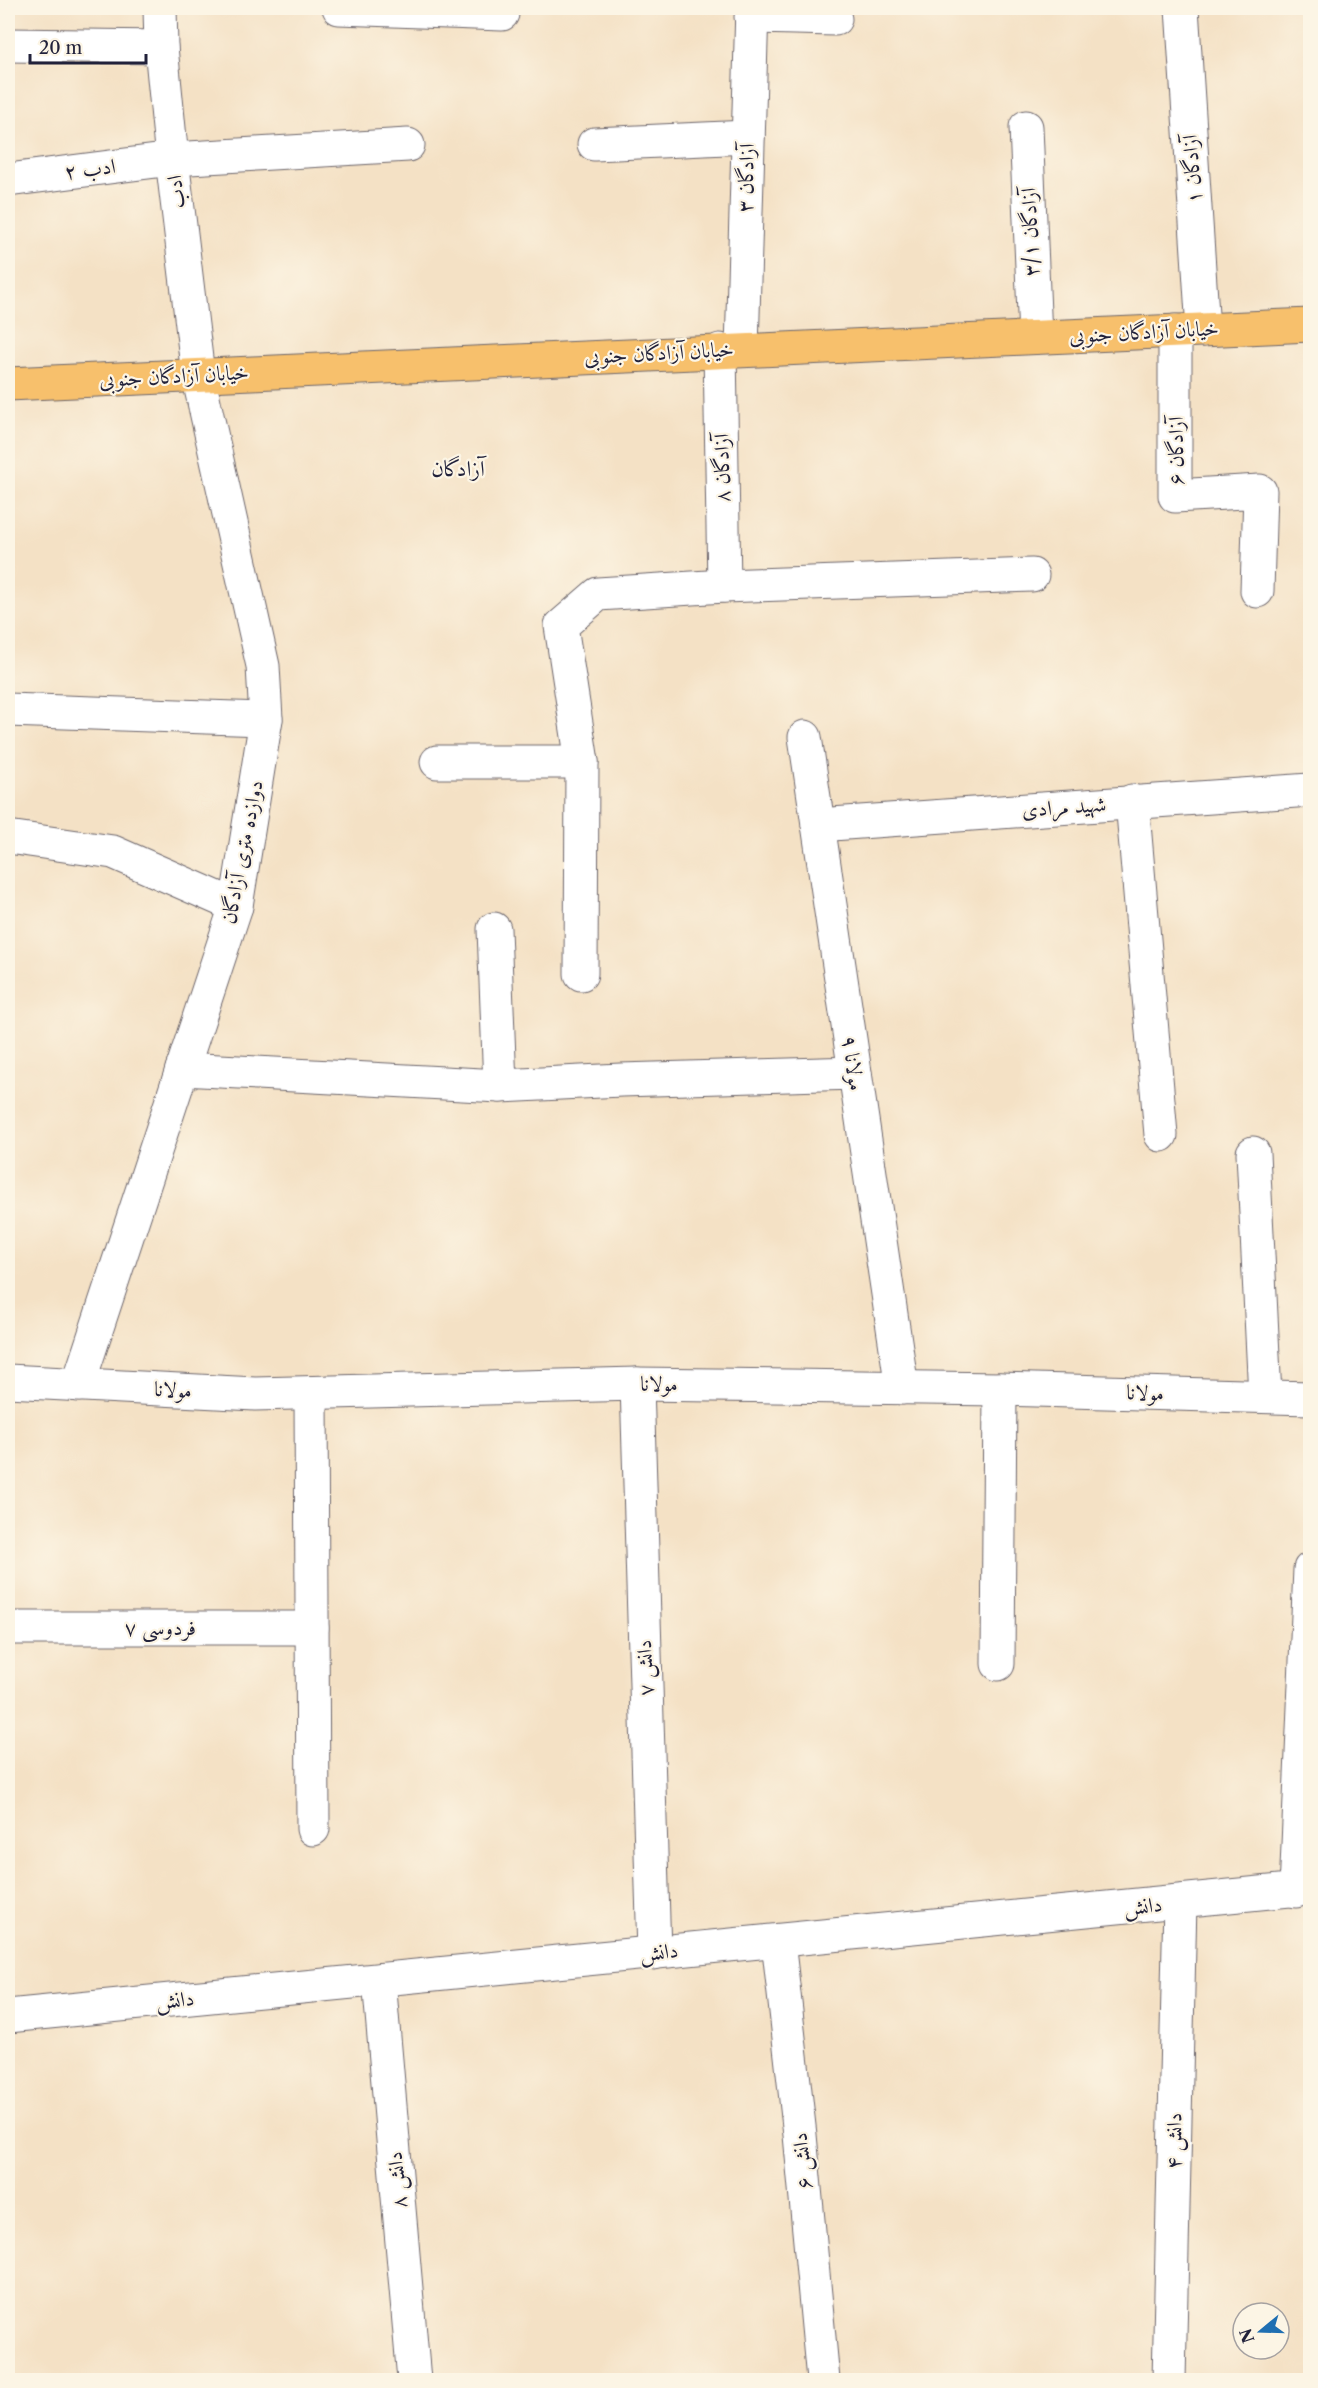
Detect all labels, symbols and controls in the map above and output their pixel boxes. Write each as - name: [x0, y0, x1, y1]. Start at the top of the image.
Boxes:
- scale bar: [30, 27, 146, 65]
- text: 20 m: [39, 37, 83, 59]
- street label: آزادگان ۱: [1176, 131, 1206, 204]
- street label: آزادگان ۳: [732, 141, 759, 213]
- street label: ادب ۲: [63, 153, 117, 185]
- street label: ادب: [161, 174, 191, 210]
- street label: آزادگان ۳/۱: [1015, 185, 1044, 277]
- street label: خیابان آزادگان جنوبی: [1068, 315, 1220, 351]
- street label: خیابان آزادگان جنوبی: [583, 336, 735, 372]
- street label: خیابان آزادگان جنوبی: [98, 359, 250, 395]
- street label: آزادگان ۶: [1163, 414, 1188, 486]
- street label: آزادگان ۸: [708, 431, 735, 503]
- district label: آزادگان: [431, 455, 487, 482]
- street label: دوازده متری آزادگان: [215, 778, 268, 926]
- street label: شهید مرادی: [1021, 791, 1107, 825]
- street label: مولانا ۹: [836, 1034, 870, 1092]
- street label: مولانا: [640, 1371, 678, 1397]
- street label: مولانا: [153, 1376, 193, 1404]
- street label: مولانا: [1126, 1379, 1164, 1407]
- street label: فردوسی ۷: [124, 1615, 196, 1643]
- street label: دانش ۷: [631, 1639, 660, 1697]
- street label: دانش: [1122, 1891, 1164, 1922]
- street label: دانش: [638, 1937, 680, 1968]
- street label: دانش: [154, 1985, 196, 2016]
- street label: دانش ۴: [1161, 2112, 1188, 2170]
- street label: دانش ۶: [787, 2132, 818, 2190]
- street label: دانش ۸: [382, 2151, 413, 2209]
- north arrow: [1231, 2301, 1291, 2361]
- text: N: [1235, 2326, 1259, 2346]

